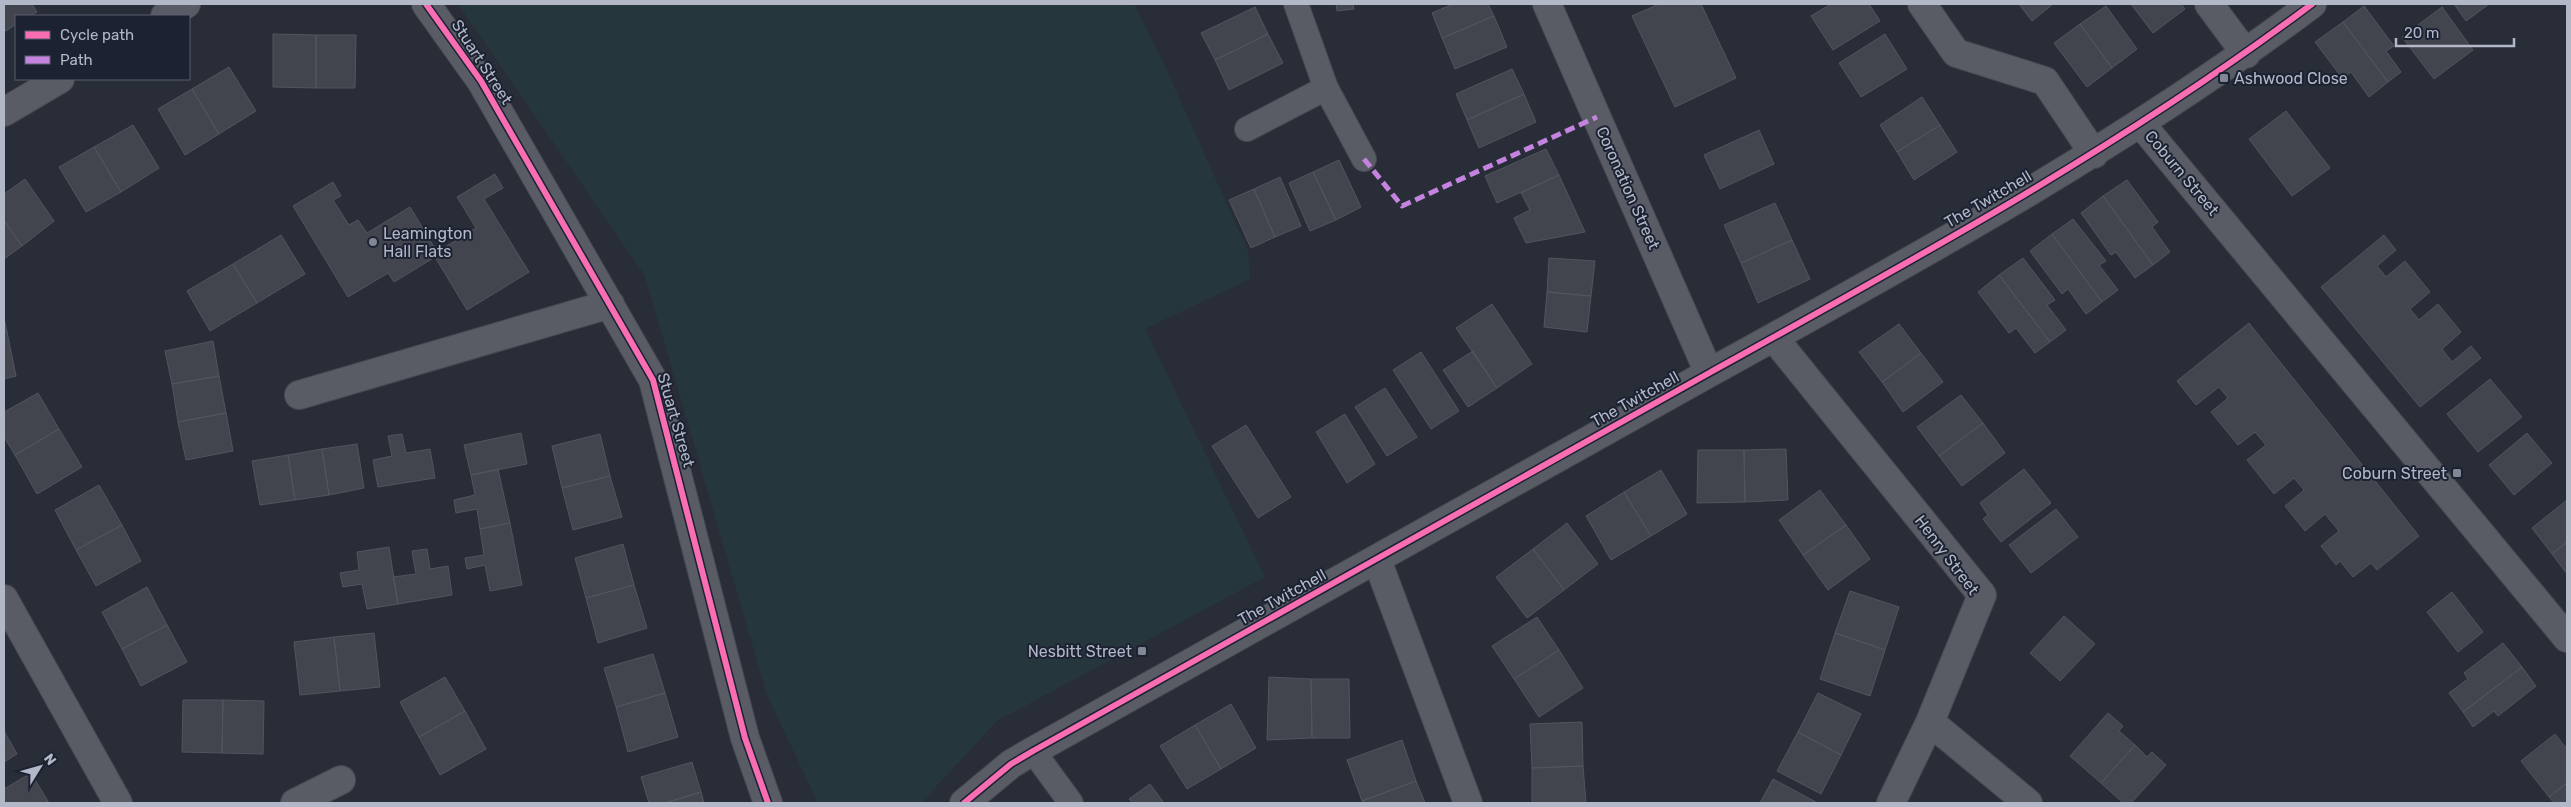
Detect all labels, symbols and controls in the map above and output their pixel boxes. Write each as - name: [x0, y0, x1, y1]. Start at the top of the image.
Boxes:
- legend: [15, 15, 190, 80]
- scale bar: [2396, 15, 2514, 47]
- street label: Stuart Street: [448, 16, 516, 108]
- text: 20 m: [2404, 24, 2439, 42]
- text: Cycle path: [60, 26, 134, 44]
- text: Path: [60, 51, 93, 69]
- place label: Ashwood Close: [2234, 69, 2348, 88]
- marker: Ashwood Close: [2218, 72, 2230, 84]
- street label: Coronation Street: [1592, 124, 1664, 252]
- street label: Coburn Street: [2141, 127, 2223, 219]
- street label: The Twitchell: [1941, 166, 2035, 232]
- place label: Leamington Hall Flats: [383, 224, 472, 261]
- marker: Leamington Hall Flats: [367, 236, 379, 248]
- street label: The Twitchell: [1588, 367, 1682, 431]
- street label: Stuart Street: [653, 371, 699, 469]
- place label: Coburn Street: [2342, 464, 2447, 483]
- marker: Coburn Street: [2451, 467, 2463, 479]
- street label: Henry Street: [1911, 511, 1983, 599]
- street label: The Twitchell: [1235, 565, 1329, 629]
- place label: Nesbitt Street: [1028, 642, 1132, 661]
- marker: Nesbitt Street: [1136, 645, 1148, 657]
- north arrow: [15, 742, 65, 792]
- text: N: [40, 750, 60, 769]

